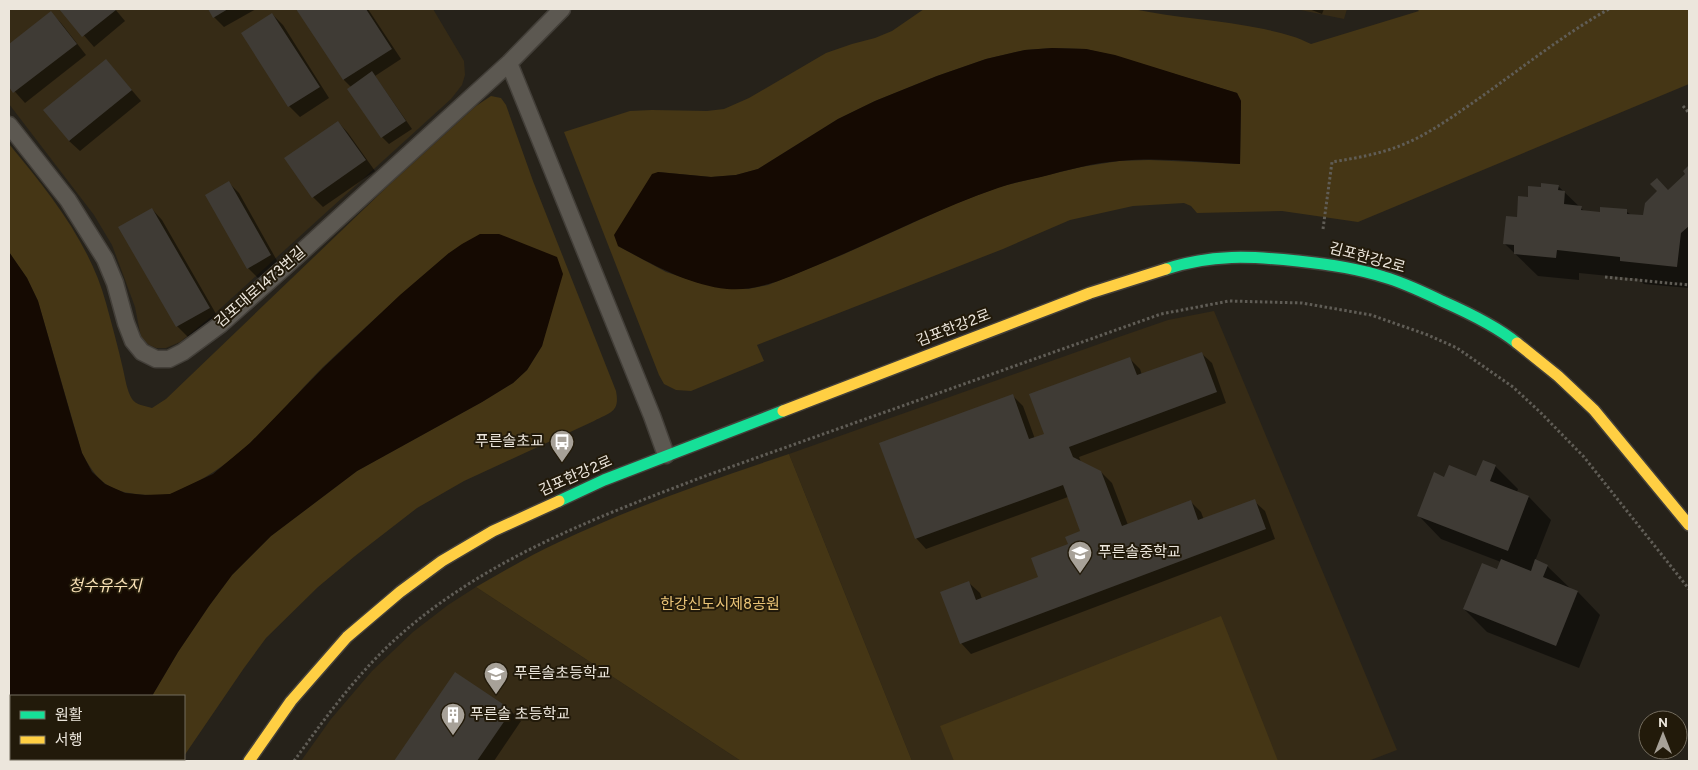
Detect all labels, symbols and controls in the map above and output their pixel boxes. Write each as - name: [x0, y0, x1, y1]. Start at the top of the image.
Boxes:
- street label: 김포한강2로: [1327, 240, 1407, 278]
- street label: 김포대로1473번길: [212, 243, 310, 333]
- street label: 김포한강2로: [914, 306, 994, 352]
- bus stop icon: 푸른솔초교: [549, 429, 575, 463]
- place label: 푸른솔초교: [475, 433, 544, 452]
- street label: 김포한강2로: [536, 452, 616, 502]
- school or university icon: 푸른솔중학교: [1067, 540, 1093, 574]
- place label: 푸른솔중학교: [1098, 543, 1181, 563]
- water label: 청수유수지: [68, 577, 143, 597]
- park label: 한강신도시제8공원: [660, 596, 780, 615]
- school or university icon: 푸른솔초등학교: [483, 661, 509, 695]
- place label: 푸른솔초등학교: [514, 664, 611, 684]
- legend: [10, 695, 185, 760]
- building icon: 푸른솔 초등학교: [440, 702, 466, 736]
- place label: 푸른솔 초등학교: [470, 705, 570, 725]
- text: 원활: [55, 707, 83, 726]
- north arrow: [1638, 710, 1688, 760]
- text: N: [1658, 715, 1668, 732]
- text: 서행: [55, 732, 83, 751]

